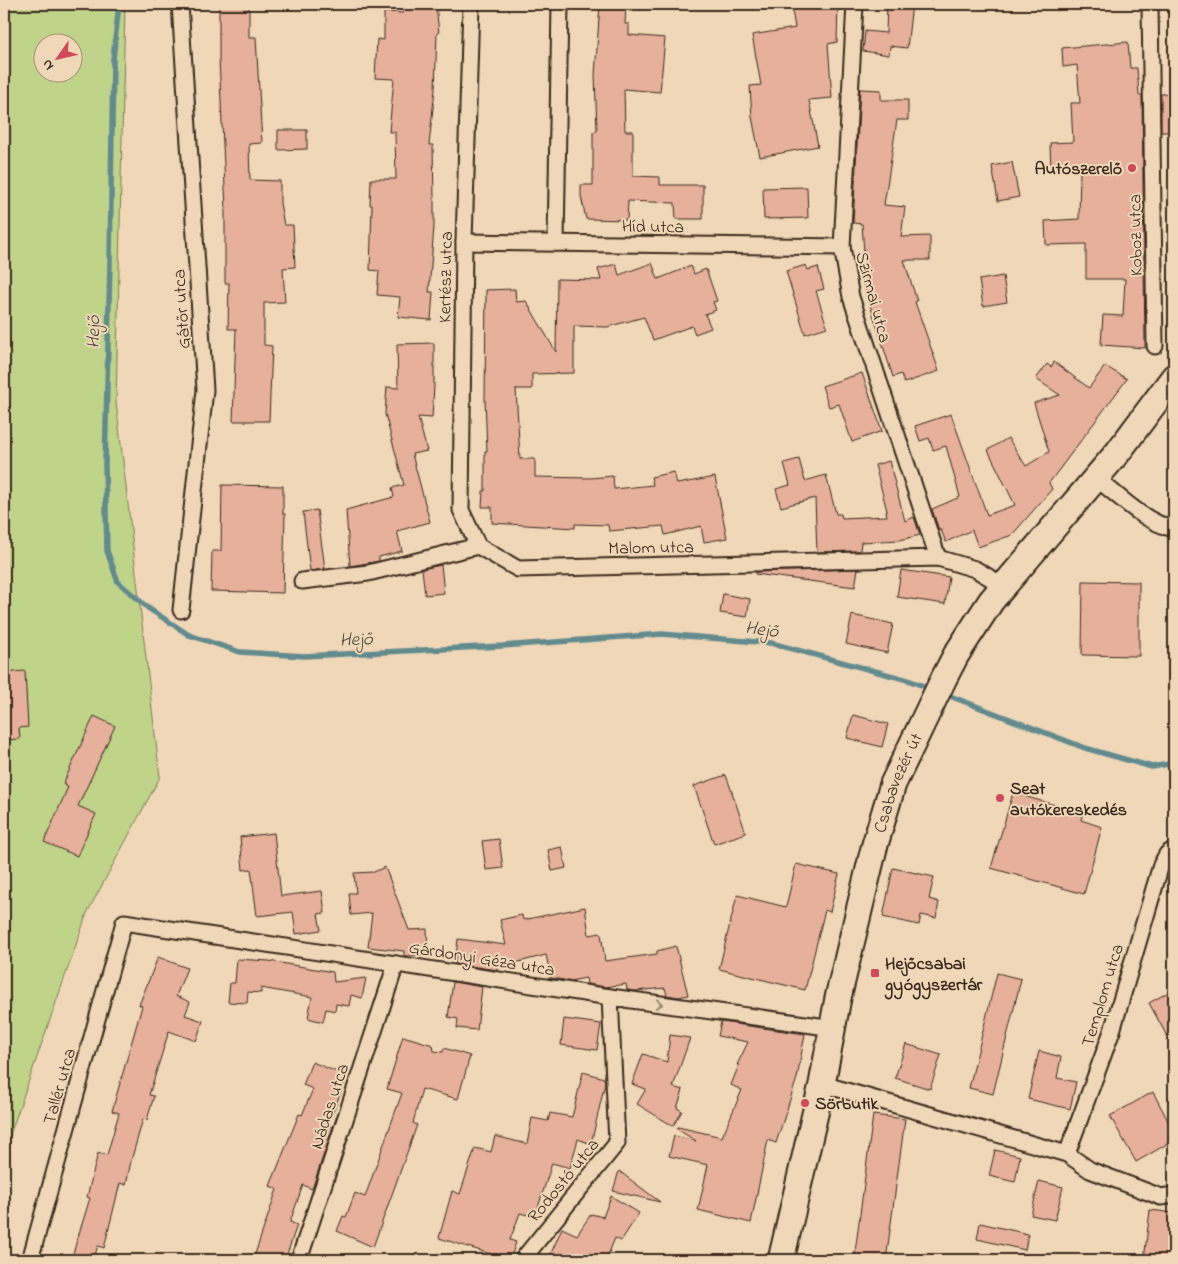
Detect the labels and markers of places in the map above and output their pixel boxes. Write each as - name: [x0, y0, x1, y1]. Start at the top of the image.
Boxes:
- place label: Autószerelő: [1034, 157, 1122, 183]
- marker: Autószerelő: [1126, 162, 1138, 174]
- place label: Seat autókereskedés: [1010, 777, 1127, 824]
- marker: Seat autókereskedés: [994, 792, 1006, 804]
- place label: Hejőcsabai gyógyszertár: [884, 952, 983, 1000]
- marker: Hejőcsabai gyógyszertár: [869, 967, 881, 979]
- place label: Sörbutik: [815, 1092, 880, 1118]
- marker: Sörbutik: [799, 1097, 811, 1109]

